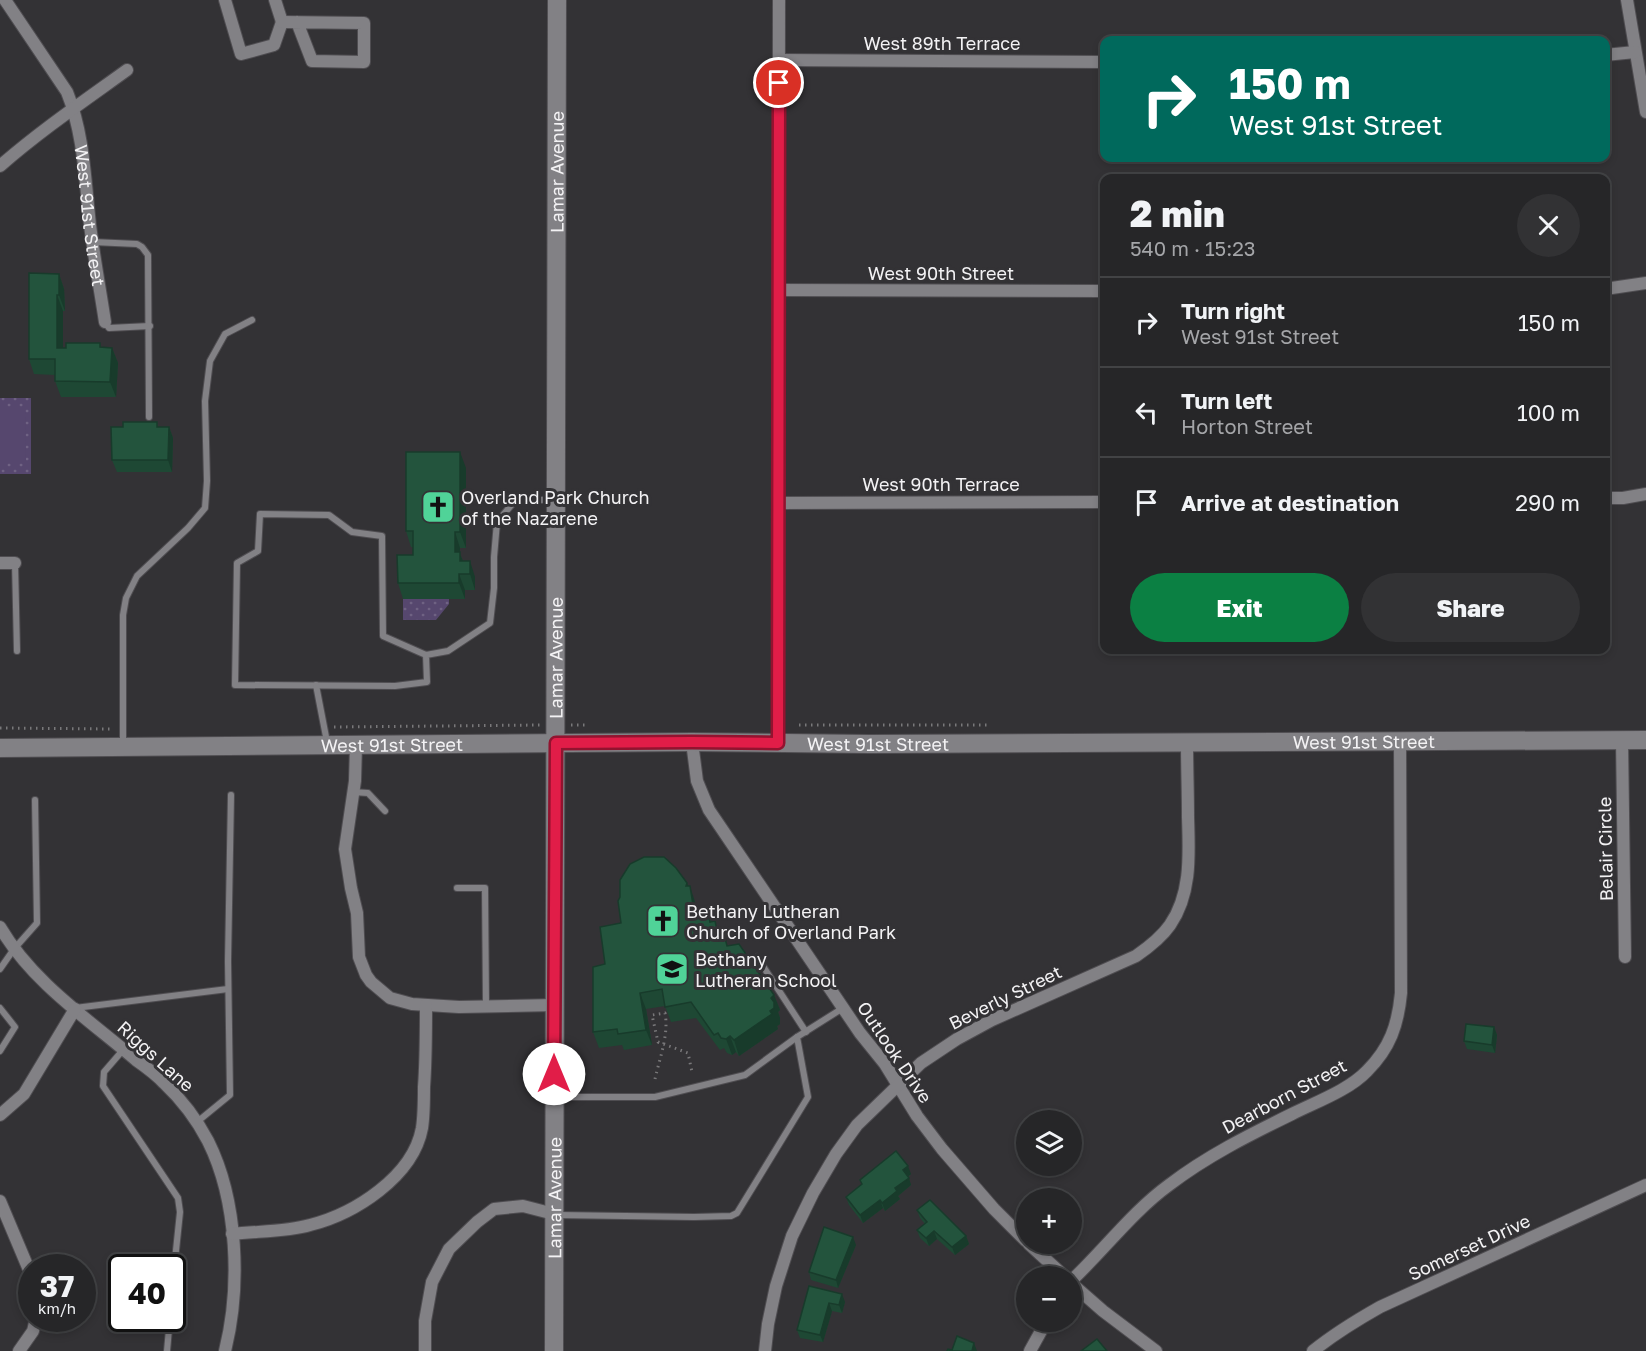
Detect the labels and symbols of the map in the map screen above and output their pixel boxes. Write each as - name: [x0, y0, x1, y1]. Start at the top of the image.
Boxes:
- street label: West 89th Terrace: [863, 32, 1021, 54]
- pin: [753, 57, 804, 108]
- street label: Lamar Avenue: [545, 111, 568, 233]
- street label: West 91st Street: [70, 143, 110, 288]
- street label: West 90th Street: [868, 262, 1014, 284]
- street label: West 90th Terrace: [862, 473, 1020, 495]
- place label: Overland Park Church of the Nazarene: [461, 486, 649, 529]
- church icon: Overland Park Church of the Nazarene: [420, 489, 456, 525]
- street label: Lamar Avenue: [544, 597, 567, 719]
- street label: West 91st Street: [1293, 730, 1435, 753]
- street label: West 91st Street: [807, 732, 949, 755]
- street label: West 91st Street: [321, 733, 463, 756]
- street label: Belair Circle: [1593, 797, 1617, 901]
- place label: Bethany Lutheran Church of Overland Park: [686, 900, 896, 943]
- church icon: Bethany Lutheran Church of Overland Park: [645, 903, 681, 939]
- place label: Bethany Lutheran School: [695, 948, 837, 991]
- school or university icon: Bethany Lutheran School: [654, 951, 690, 987]
- street label: Beverly Street: [945, 960, 1065, 1034]
- street label: Outlook Drive: [853, 997, 937, 1107]
- street label: Riggs Lane: [113, 1016, 199, 1096]
- position arrow: [522, 1042, 586, 1106]
- street label: Dearborn Street: [1218, 1054, 1350, 1138]
- street label: Lamar Avenue: [543, 1137, 565, 1259]
- street label: Somerset Drive: [1405, 1209, 1533, 1285]
- speed limit sign: 40: [108, 1254, 186, 1332]

